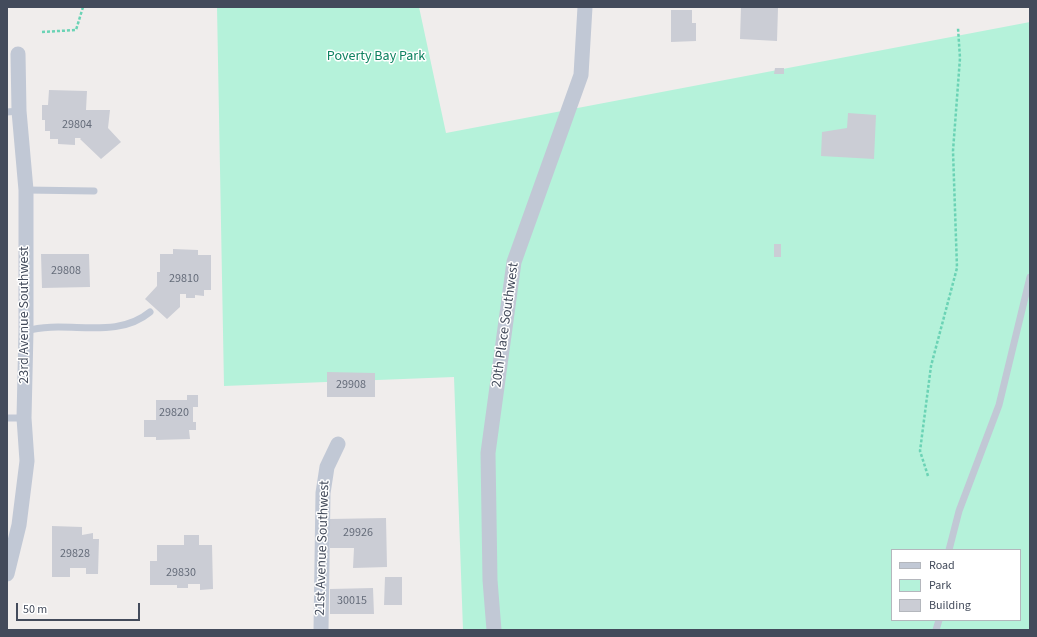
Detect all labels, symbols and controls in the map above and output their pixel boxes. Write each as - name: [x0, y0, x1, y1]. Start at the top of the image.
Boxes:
- park label: Poverty Bay Park: [327, 49, 425, 65]
- house number: 29804: [62, 118, 92, 132]
- street label: 23rd Avenue Southwest: [17, 246, 33, 384]
- street label: 20th Place Southwest: [489, 262, 523, 388]
- house number: 29808: [51, 264, 81, 278]
- house number: 29810: [169, 272, 199, 286]
- house number: 29908: [336, 378, 366, 392]
- house number: 29820: [159, 406, 189, 420]
- street label: 21st Avenue Southwest: [312, 480, 334, 616]
- house number: 29926: [343, 526, 373, 540]
- house number: 29828: [60, 547, 90, 561]
- legend: [891, 549, 1021, 621]
- text: Road: [929, 557, 955, 574]
- house number: 29830: [166, 566, 196, 580]
- text: Park: [929, 577, 951, 594]
- house number: 30015: [337, 594, 367, 608]
- scale bar: [18, 595, 142, 621]
- text: Building: [929, 597, 971, 614]
- text: 50 m: [23, 601, 47, 618]

